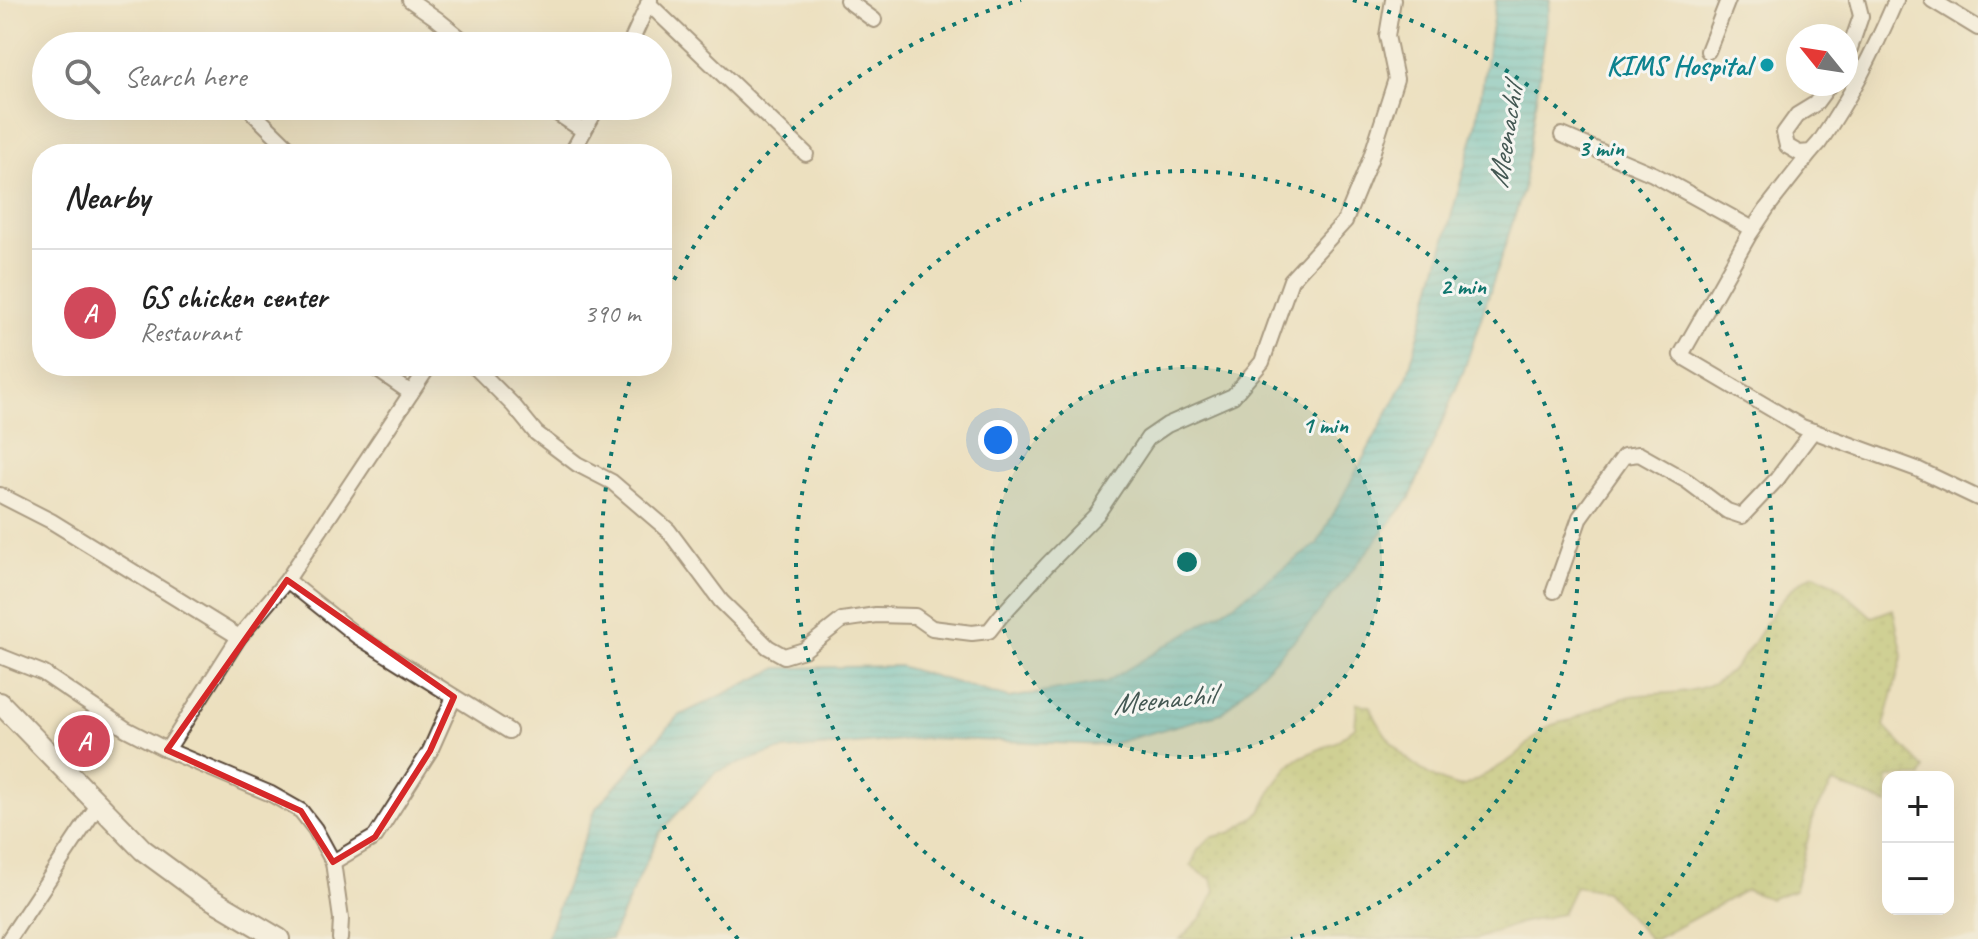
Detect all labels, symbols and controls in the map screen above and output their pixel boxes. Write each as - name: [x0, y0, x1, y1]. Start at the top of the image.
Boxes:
- north arrow: [1786, 24, 1858, 96]
- search box: [32, 32, 672, 120]
- place label: KIMS Hospital: [1606, 48, 1757, 83]
- icon: search: [60, 54, 104, 98]
- marker: KIMS Hospital: [1758, 56, 1776, 74]
- text: Search here: [124, 57, 246, 95]
- water label: Meenachil: [1478, 74, 1533, 190]
- text: 3 min: [1578, 133, 1625, 163]
- text: Nearby: [64, 175, 150, 218]
- text: 2 min: [1440, 271, 1487, 301]
- text: GS chicken center: [140, 278, 327, 316]
- text: A: [83, 297, 97, 330]
- text: 390 m: [584, 297, 640, 330]
- text: Restaurant: [140, 316, 241, 349]
- text: 1 min: [1302, 410, 1349, 440]
- your location: [978, 420, 1018, 460]
- centre of rings: [1173, 548, 1201, 576]
- water label: Meenachil: [1110, 674, 1225, 723]
- pin: A: [58, 711, 110, 771]
- map controls: [1882, 771, 1954, 915]
- button: +: [1882, 771, 1954, 843]
- button: −: [1882, 843, 1954, 915]

